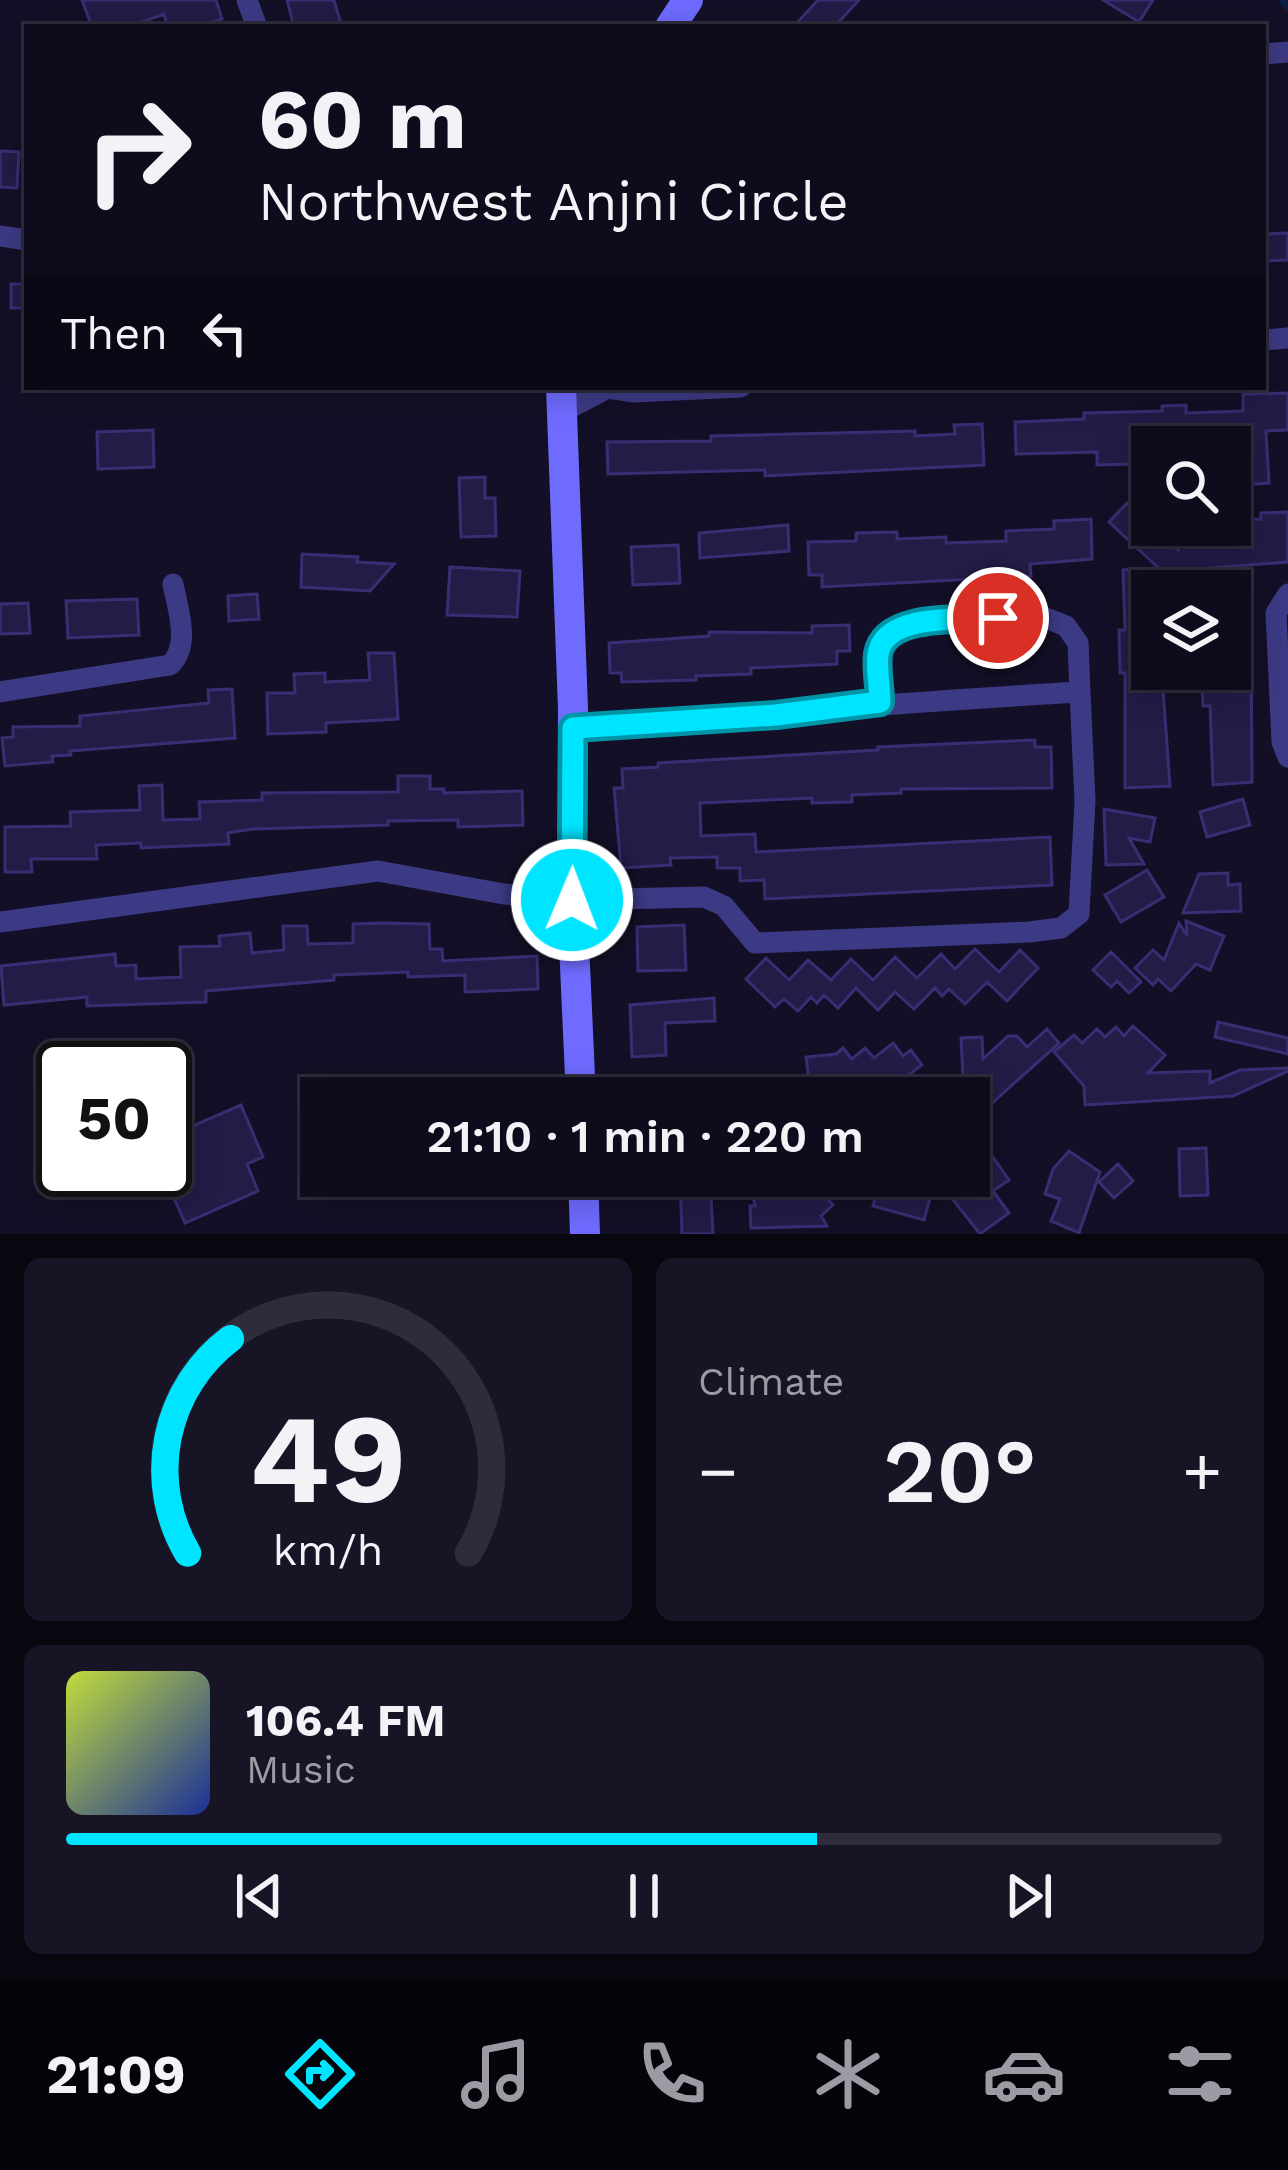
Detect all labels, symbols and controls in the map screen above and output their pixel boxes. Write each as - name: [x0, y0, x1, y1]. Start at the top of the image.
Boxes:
- text: 60 m: [258, 70, 467, 168]
- icon: right: [60, 72, 216, 228]
- text: Northwest Anjni Circle: [258, 170, 849, 233]
- icon: left: [192, 300, 258, 366]
- text: Then: [60, 307, 168, 360]
- map controls: [1131, 426, 1251, 690]
- button: search: [1131, 426, 1251, 546]
- pin: [947, 567, 1049, 669]
- button: layers: [1131, 570, 1251, 690]
- icon: arrive: [965, 585, 1031, 651]
- position arrow: [509, 837, 635, 963]
- speed limit sign: 50: [36, 1041, 192, 1197]
- text: 21:10 · 1 min · 220 m: [426, 1110, 864, 1163]
- text: Climate: [698, 1359, 844, 1404]
- text: 49: [249, 1386, 407, 1532]
- text: 20°: [883, 1418, 1037, 1524]
- text: −: [698, 1433, 738, 1510]
- text: +: [1182, 1433, 1222, 1510]
- text: km/h: [273, 1524, 383, 1574]
- text: 106.4 FM: [246, 1694, 445, 1747]
- text: Music: [246, 1747, 356, 1792]
- icon: previous: [226, 1863, 292, 1929]
- icon: pause: [611, 1863, 677, 1929]
- icon: next: [996, 1863, 1062, 1929]
- icon: directions: [278, 2032, 362, 2116]
- icon: music: [454, 2032, 538, 2116]
- icon: phone: [630, 2032, 714, 2116]
- icon: climate: [806, 2032, 890, 2116]
- icon: car: [982, 2032, 1066, 2116]
- icon: filters: [1158, 2032, 1242, 2116]
- text: 21:09: [46, 2043, 186, 2106]

